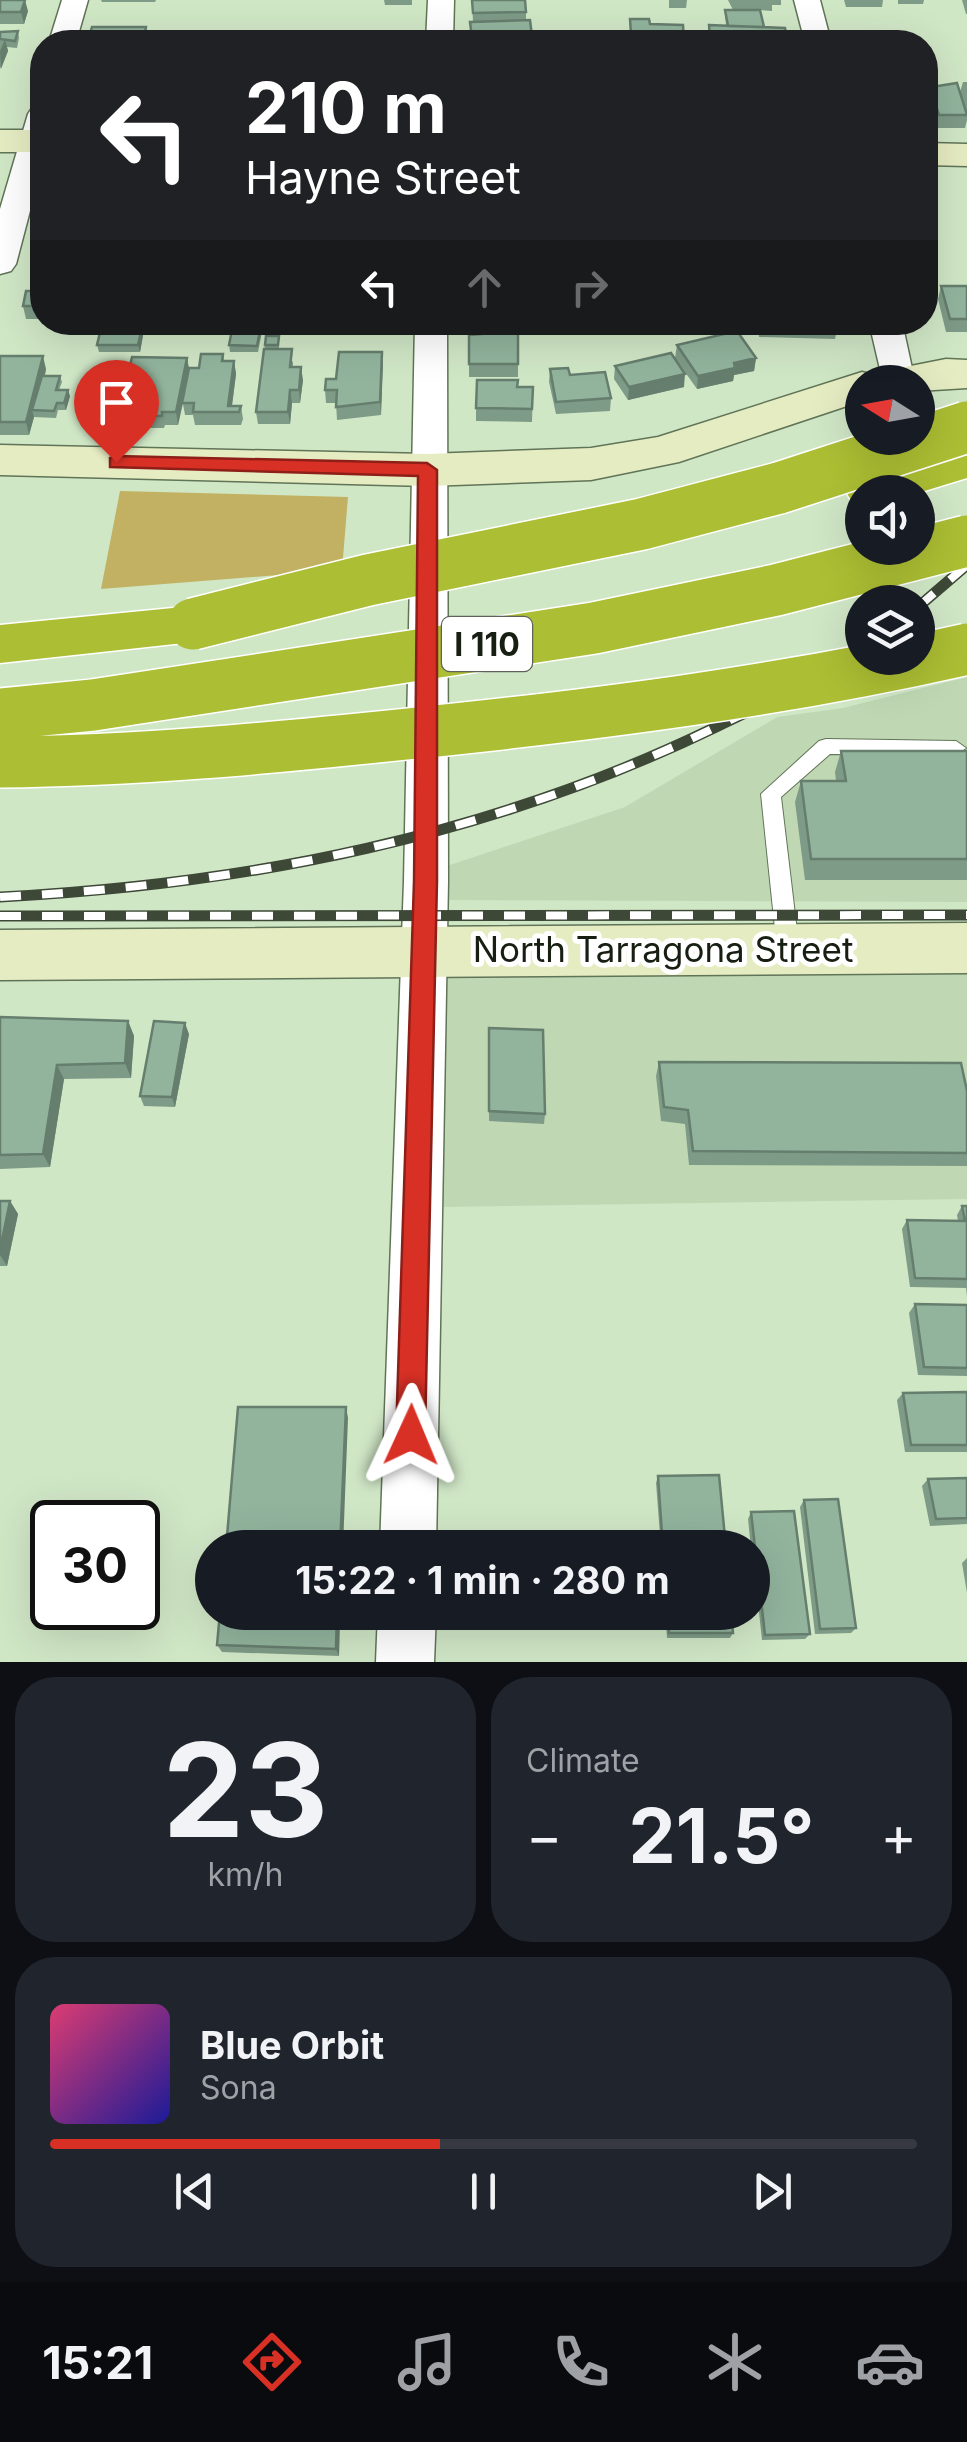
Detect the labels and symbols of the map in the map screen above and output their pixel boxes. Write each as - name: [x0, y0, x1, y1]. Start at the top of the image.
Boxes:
- pin: [74, 360, 159, 463]
- north arrow: [845, 365, 935, 455]
- road number: I 110: [442, 617, 532, 671]
- street label: North Tarragona Street: [473, 928, 853, 970]
- position arrow: [359, 1383, 463, 1487]
- speed limit sign: 30: [30, 1500, 160, 1630]

